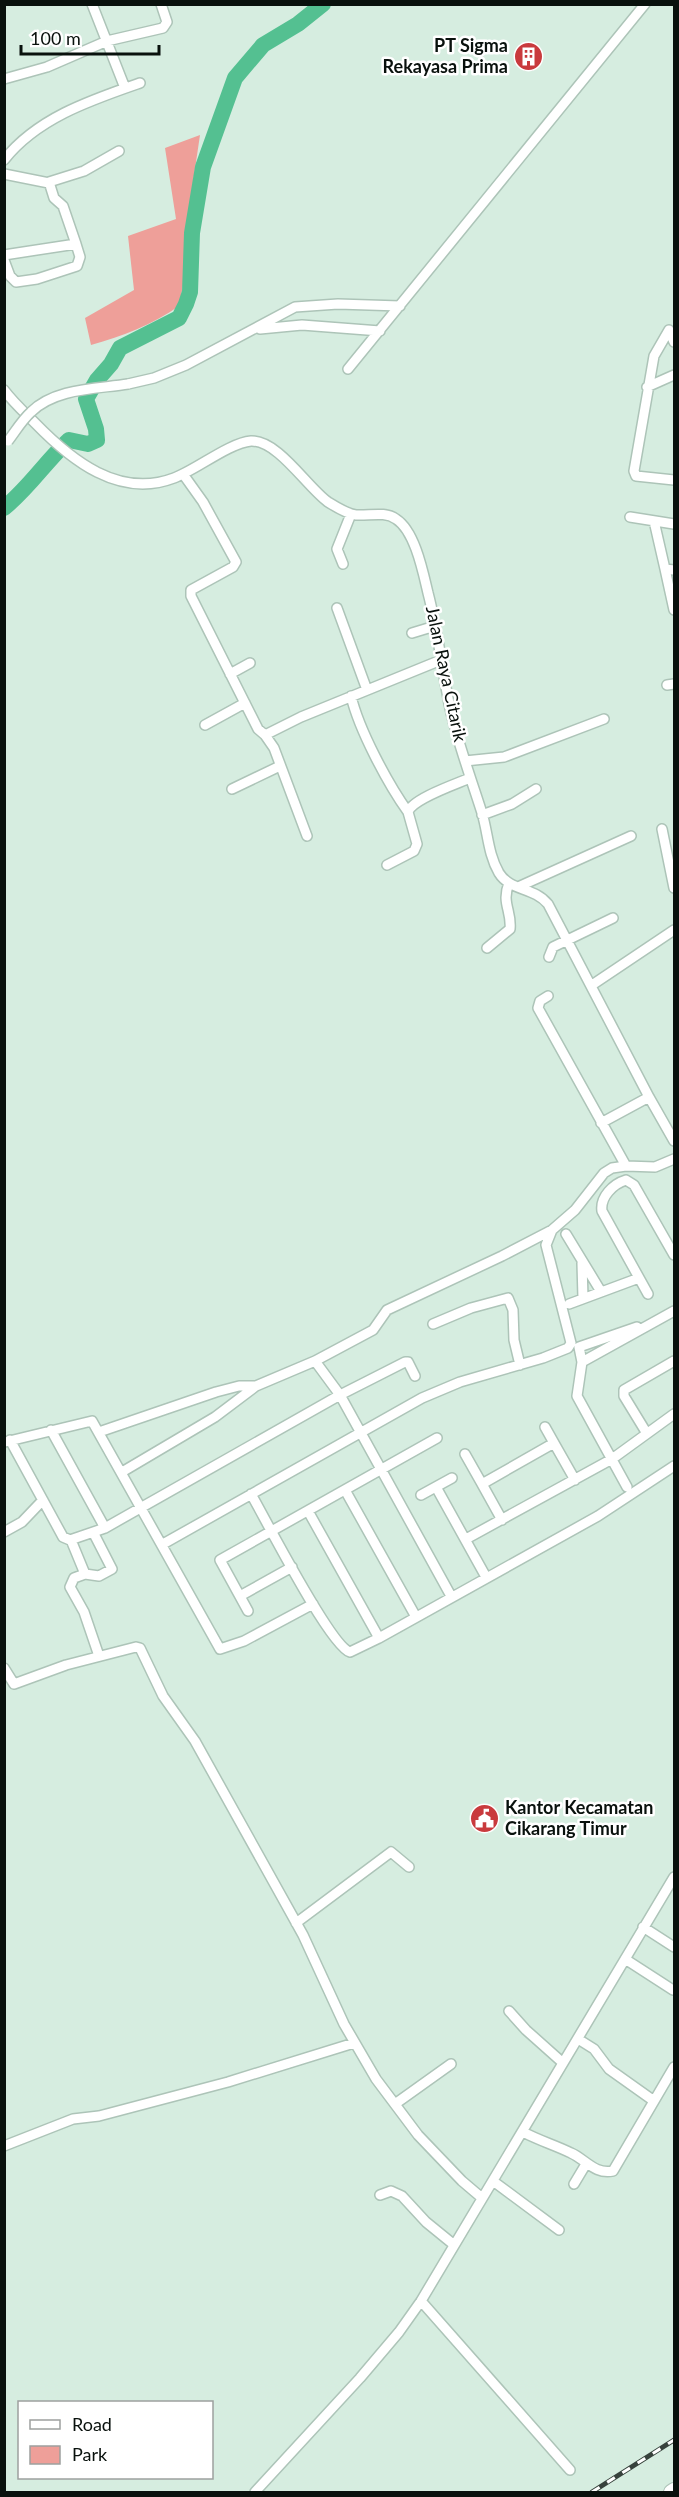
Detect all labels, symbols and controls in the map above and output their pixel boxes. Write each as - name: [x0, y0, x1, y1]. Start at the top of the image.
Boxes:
- scale bar: [21, 18, 159, 56]
- text: 100 m: [30, 27, 81, 49]
- place label: PT Sigma Rekayasa Prima: [383, 34, 508, 77]
- building icon: PT Sigma Rekayasa Prima: [513, 40, 545, 72]
- street label: Jalan Raya Citarik: [422, 604, 472, 745]
- place label: Kantor Kecamatan Cikarang Timur: [505, 1796, 653, 1839]
- public building icon: Kantor Kecamatan Cikarang Timur: [468, 1802, 500, 1834]
- legend: [18, 2401, 213, 2479]
- text: Road: [72, 2413, 112, 2435]
- text: Park: [72, 2443, 108, 2465]

